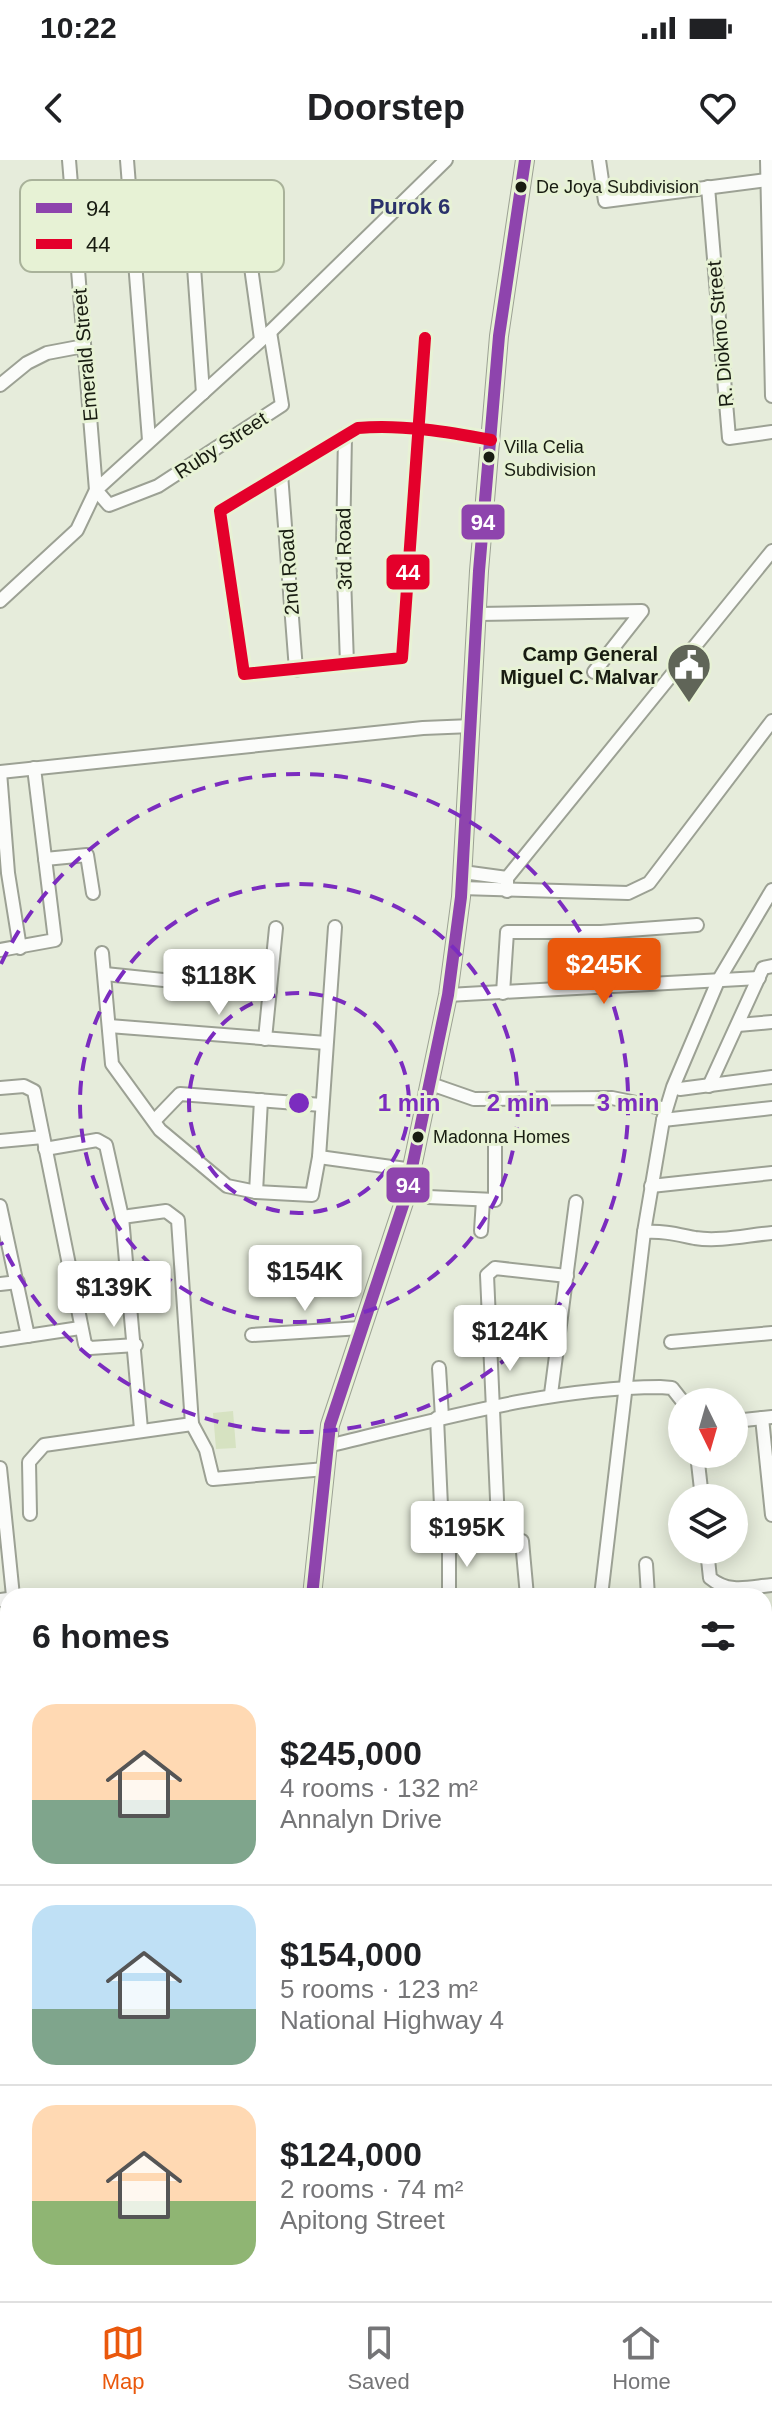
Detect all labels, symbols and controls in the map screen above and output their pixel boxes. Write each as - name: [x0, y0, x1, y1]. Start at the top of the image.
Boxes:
- text: 10:22: [40, 11, 117, 44]
- icon: back: [32, 86, 76, 130]
- icon: heart: [696, 86, 740, 130]
- text: Doorstep: [307, 87, 465, 128]
- place label: De Joya Subdivision: [536, 177, 699, 197]
- marker: De Joya Subdivision: [513, 179, 529, 195]
- legend: [20, 180, 284, 272]
- district label: Purok 6: [370, 194, 450, 219]
- text: 94: [86, 196, 110, 221]
- text: 44: [86, 232, 110, 257]
- street label: R. Diokno Street: [703, 260, 737, 408]
- street label: Emerald Street: [68, 287, 102, 422]
- street label: Ruby Street: [171, 407, 272, 483]
- place label: Villa Celia Subdivision: [504, 437, 596, 480]
- marker: Villa Celia Subdivision: [481, 449, 497, 465]
- line badge: 94: [460, 503, 506, 541]
- street label: 3rd Road: [332, 508, 356, 590]
- text: 94: [471, 510, 496, 535]
- street label: 2nd Road: [275, 528, 303, 616]
- line badge: 44: [385, 553, 431, 591]
- text: 44: [396, 560, 421, 585]
- public building icon: Camp General Miguel C. Malvar: [665, 641, 713, 704]
- place label: Camp General Miguel C. Malvar: [500, 643, 658, 688]
- pin: $245K: [548, 938, 660, 1006]
- pin: $118K: [163, 949, 275, 1017]
- text: $245K: [566, 949, 642, 979]
- text: $118K: [181, 960, 257, 990]
- centre of rings: [285, 1089, 313, 1117]
- text: 1 min: [378, 1089, 440, 1116]
- text: 2 min: [487, 1089, 549, 1116]
- text: 3 min: [597, 1089, 659, 1116]
- place label: Madonna Homes: [433, 1127, 570, 1147]
- marker: Madonna Homes: [410, 1129, 426, 1145]
- line badge: 94: [385, 1166, 431, 1204]
- text: 94: [396, 1173, 421, 1198]
- pin: $154K: [249, 1245, 361, 1313]
- text: $154K: [267, 1256, 343, 1286]
- pin: $139K: [58, 1261, 170, 1329]
- text: $139K: [76, 1272, 152, 1302]
- pin: $124K: [454, 1305, 566, 1373]
- text: $124K: [472, 1316, 548, 1346]
- north arrow: [668, 1388, 748, 1468]
- map controls: [668, 1388, 748, 1564]
- button: layers: [668, 1484, 748, 1564]
- pin: $195K: [411, 1501, 523, 1569]
- text: $195K: [429, 1512, 505, 1542]
- icon: filters: [696, 1614, 740, 1658]
- text: 6 homes: [32, 1617, 170, 1655]
- text: $245,000: [280, 1734, 422, 1772]
- icon: home: [96, 1736, 192, 1832]
- text: 4 rooms · 132 m²: [280, 1773, 478, 1803]
- text: Annalyn Drive: [280, 1804, 442, 1834]
- text: $154,000: [280, 1935, 422, 1973]
- icon: home: [96, 1937, 192, 2033]
- text: 5 rooms · 123 m²: [280, 1974, 478, 2004]
- text: National Highway 4: [280, 2005, 504, 2035]
- text: $124,000: [280, 2135, 422, 2173]
- icon: home: [96, 2137, 192, 2233]
- text: 2 rooms · 74 m²: [280, 2174, 464, 2204]
- text: Apitong Street: [280, 2205, 445, 2235]
- tab: Map: [101, 2321, 145, 2395]
- tab: Saved: [347, 2321, 410, 2395]
- tab: Home: [612, 2321, 671, 2395]

